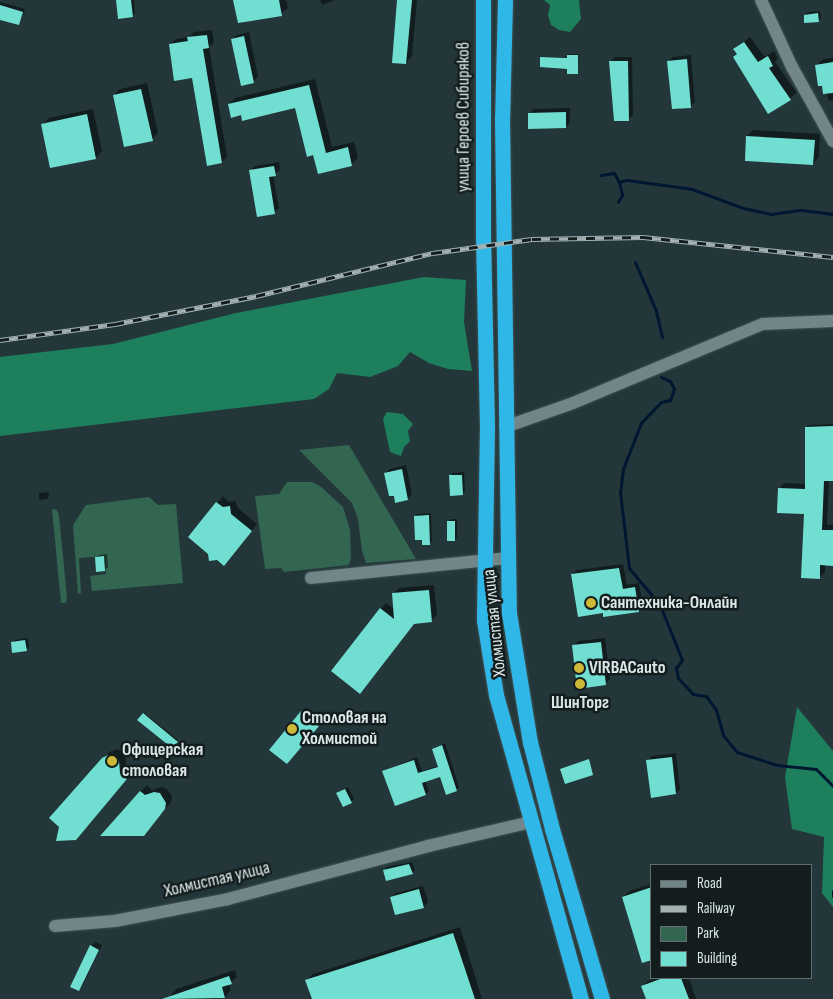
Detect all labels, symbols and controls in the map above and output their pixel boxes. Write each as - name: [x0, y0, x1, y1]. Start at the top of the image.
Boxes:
- street label: улица Героев Сибиряков: [453, 42, 475, 192]
- street label: Холмистая улица: [479, 568, 511, 678]
- place label: Сантехника-Онлайн: [601, 592, 737, 614]
- marker: Сантехника-Онлайн: [585, 597, 597, 609]
- place label: VIRBACauto: [589, 657, 666, 679]
- marker: VIRBACauto: [573, 662, 585, 674]
- marker: ШинТорг: [574, 678, 586, 690]
- place label: ШинТорг: [551, 692, 609, 714]
- place label: Столовая на Холмистой: [302, 708, 387, 751]
- marker: Столовая на Холмистой: [286, 723, 298, 735]
- place label: Офицерская столовая: [122, 740, 203, 782]
- marker: Офицерская столовая: [106, 755, 118, 767]
- street label: Холмистая улица: [162, 857, 272, 903]
- legend: [650, 864, 813, 979]
- text: Road: [697, 874, 722, 893]
- text: Railway: [697, 899, 735, 918]
- text: Park: [697, 924, 719, 943]
- text: Building: [697, 949, 737, 968]

